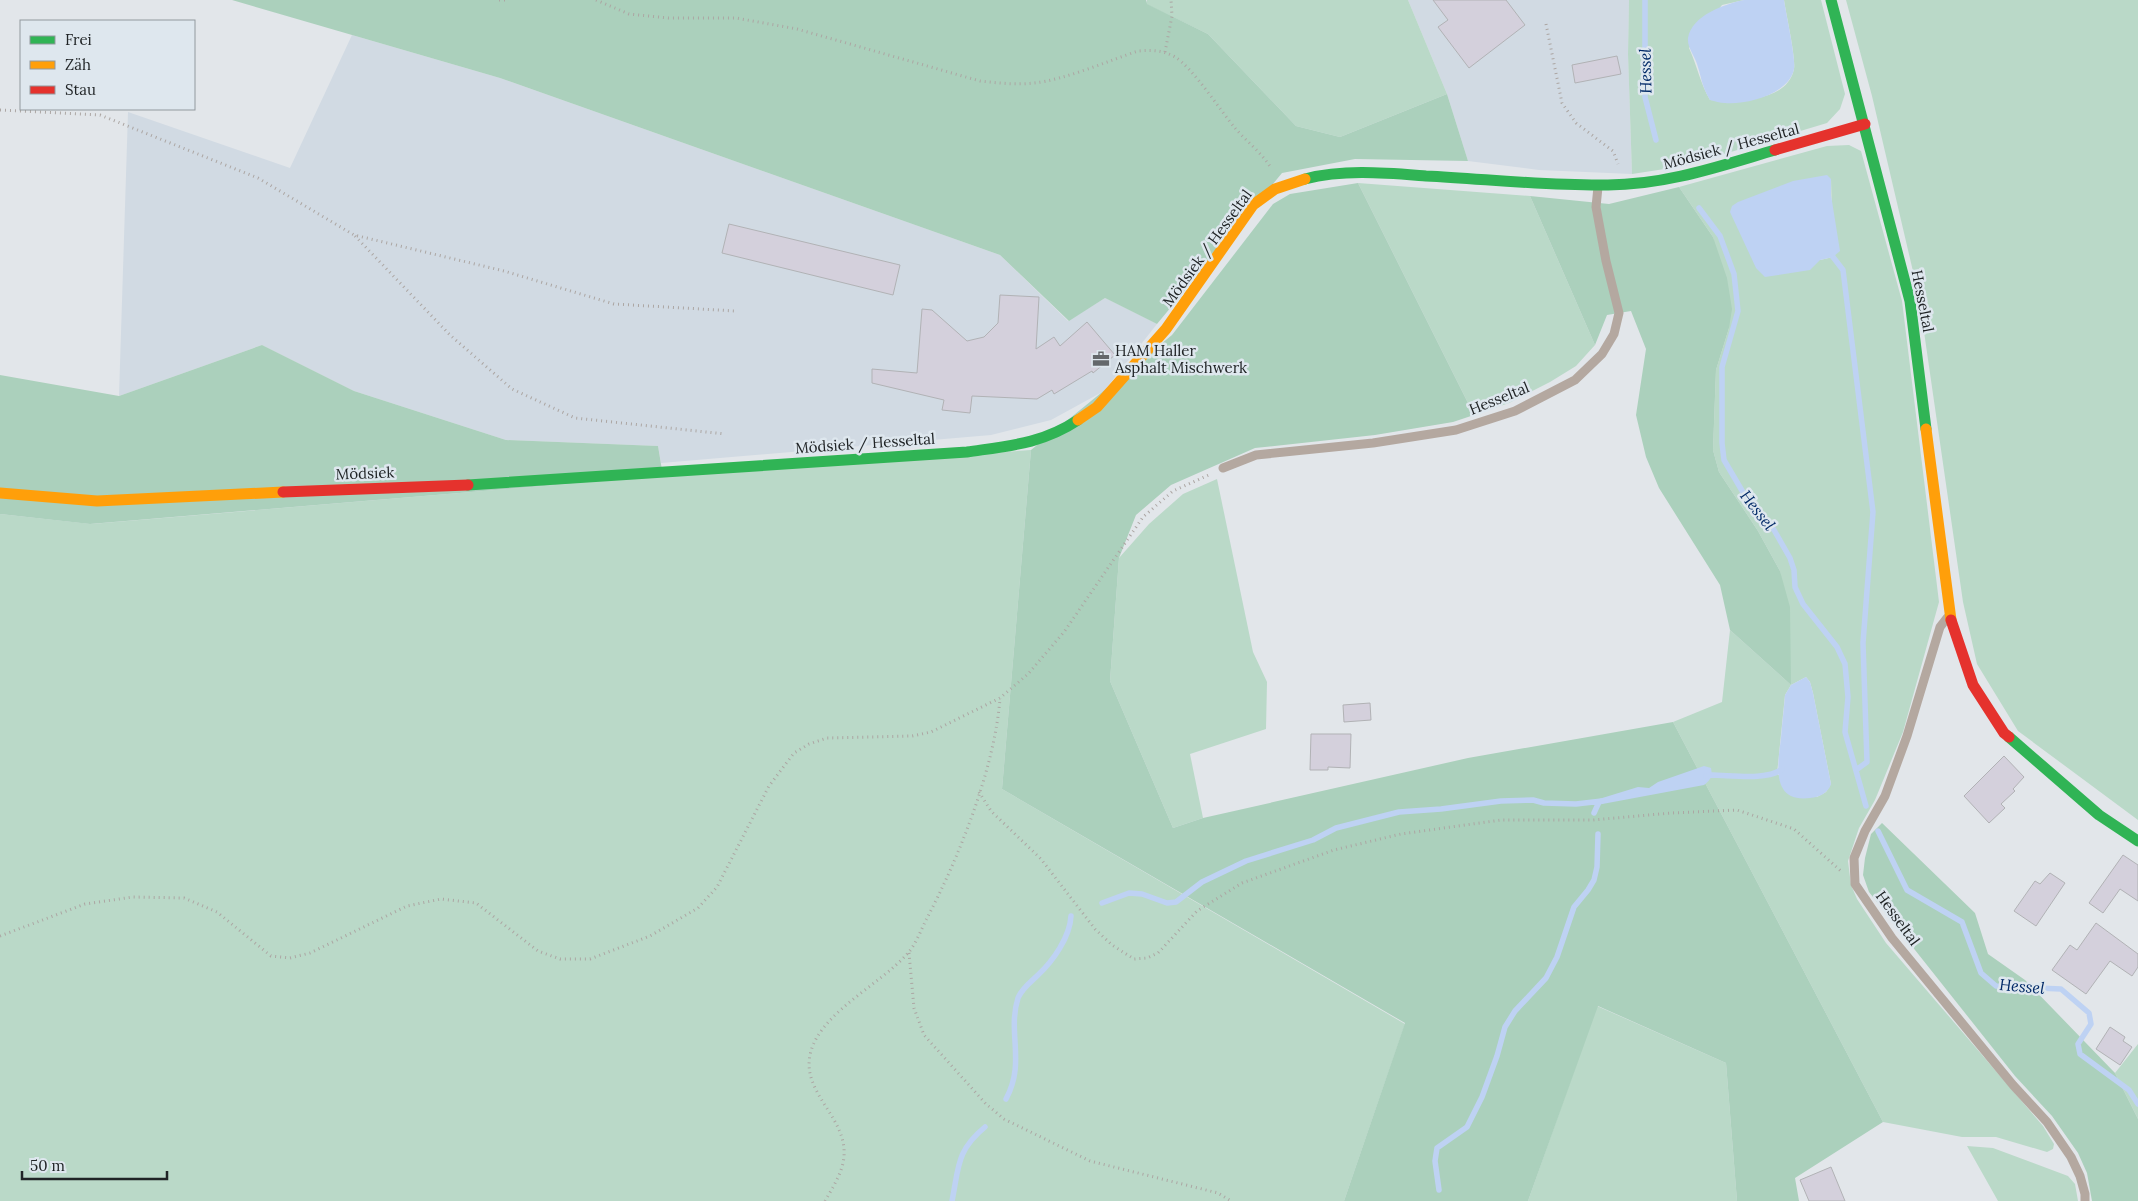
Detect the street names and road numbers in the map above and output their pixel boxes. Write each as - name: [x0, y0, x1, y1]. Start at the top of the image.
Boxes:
- street label: Mödsiek / Hesseltal: [1661, 119, 1801, 174]
- street label: Mödsiek / Hesseltal: [1158, 186, 1257, 311]
- street label: Hesseltal: [1908, 268, 1938, 334]
- street label: Hesseltal: [1466, 377, 1532, 419]
- street label: Mödsiek / Hesseltal: [794, 429, 936, 458]
- street label: Mödsiek: [335, 462, 395, 484]
- street label: Hesseltal: [1872, 887, 1924, 949]

